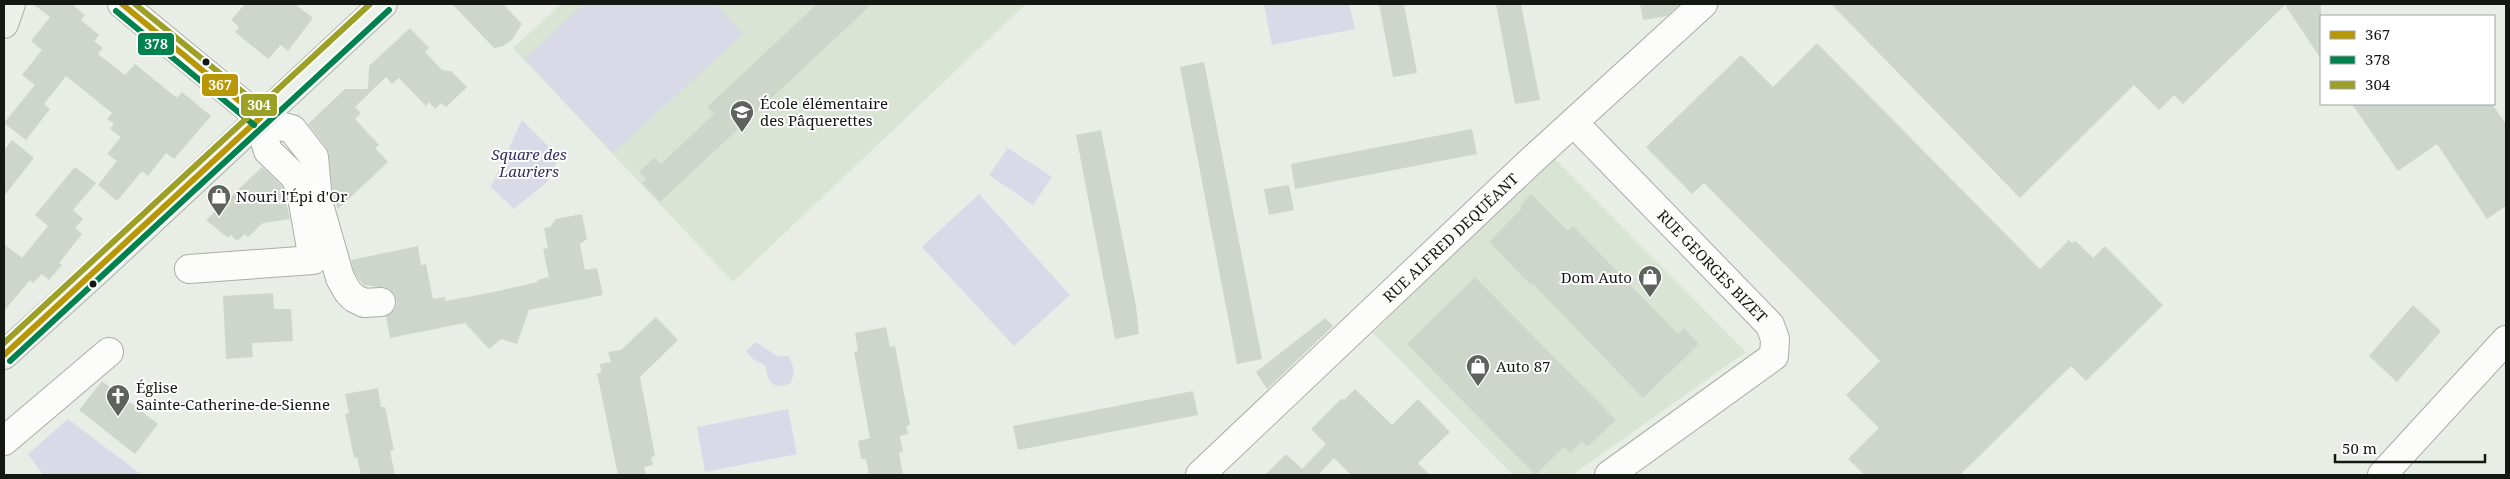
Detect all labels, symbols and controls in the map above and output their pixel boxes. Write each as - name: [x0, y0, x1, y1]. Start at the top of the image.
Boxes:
- legend: [2320, 15, 2495, 105]
- text: 367: [2365, 24, 2390, 44]
- line badge: 378: [137, 32, 175, 56]
- text: 378: [144, 34, 168, 53]
- text: 378: [2365, 49, 2390, 69]
- unlabelled marker: [201, 57, 211, 67]
- line badge: 367: [201, 73, 239, 97]
- text: 304: [2365, 74, 2391, 94]
- text: 367: [208, 75, 232, 94]
- line badge: 304: [240, 93, 278, 117]
- place label: École élémentaire des Pâquerettes: [760, 93, 888, 130]
- text: 304: [247, 95, 271, 114]
- school or university icon: École élémentaire des Pâquerettes: [729, 99, 755, 133]
- park label: Square des Lauriers: [491, 144, 567, 181]
- street label: RUE ALFRED DEQUÉANT: [1378, 169, 1522, 307]
- shop icon: Nouri l'Épi d'Or: [206, 183, 232, 217]
- place label: Nouri l'Épi d'Or: [236, 186, 347, 206]
- street label: RUE GEORGES BIZET: [1653, 205, 1772, 326]
- shop icon: Dom Auto: [1637, 264, 1663, 298]
- place label: Dom Auto: [1561, 267, 1632, 287]
- unlabelled marker: [88, 279, 98, 289]
- shop icon: Auto 87: [1465, 353, 1491, 387]
- place label: Auto 87: [1496, 356, 1550, 376]
- place label: Église Sainte-Catherine-de-Sienne: [136, 377, 330, 414]
- church icon: Église Sainte-Catherine-de-Sienne: [105, 383, 131, 417]
- scale bar: [2335, 432, 2485, 464]
- text: 50 m: [2342, 438, 2377, 458]

